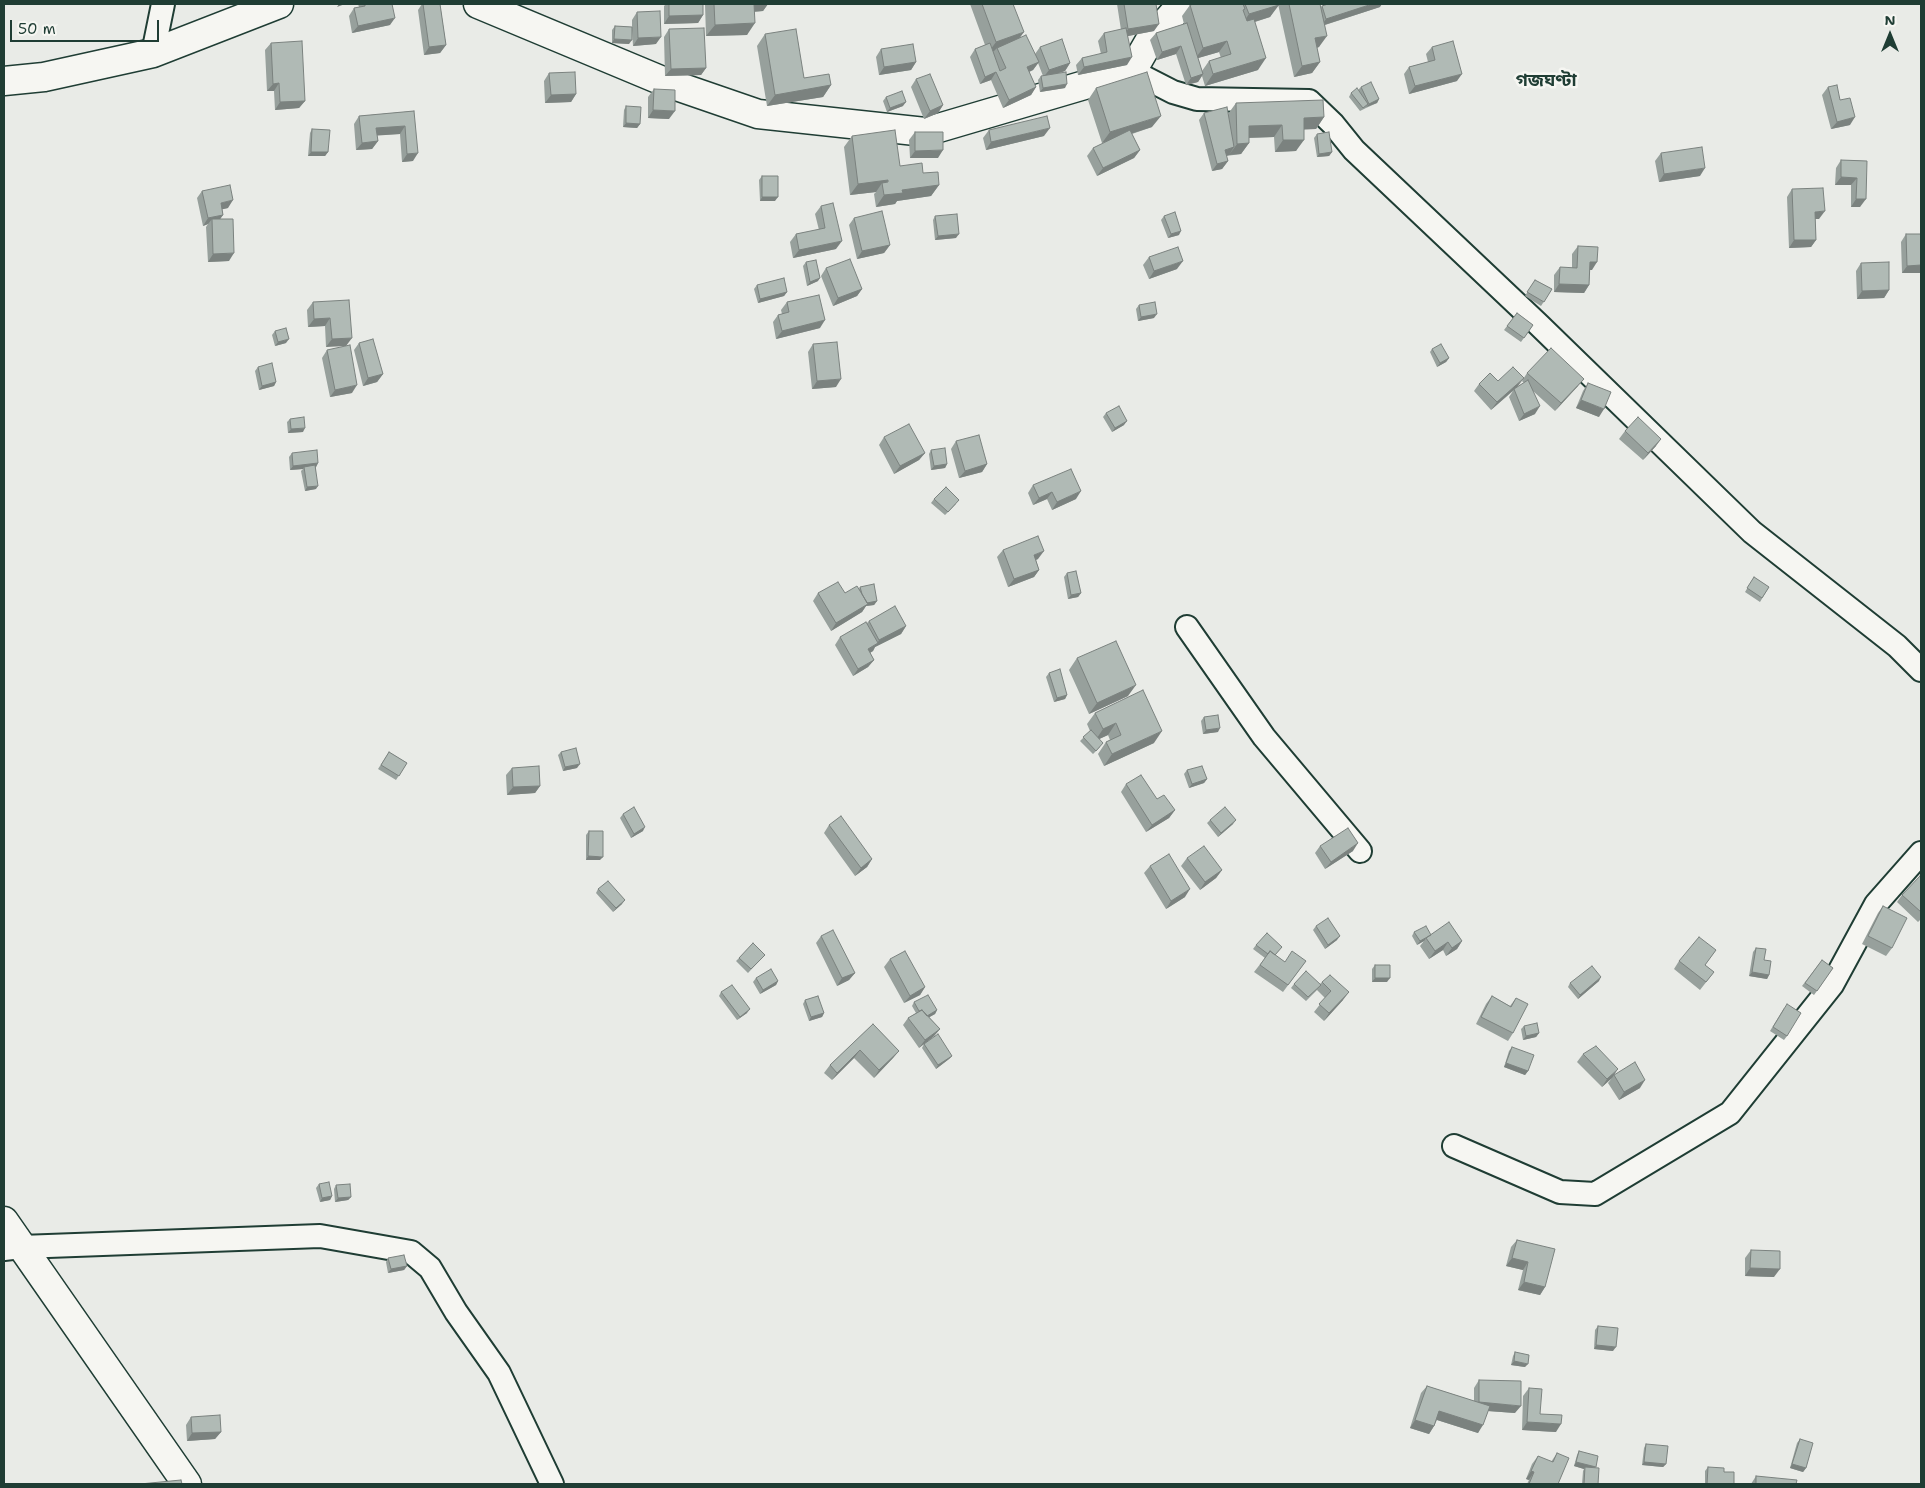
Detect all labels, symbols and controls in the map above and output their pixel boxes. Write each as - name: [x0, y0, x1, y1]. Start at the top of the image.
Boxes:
- scale bar: [12, 10, 161, 42]
- north arrow: [1865, 10, 1915, 60]
- text: N: [1884, 11, 1896, 29]
- text: 50 m: [18, 19, 56, 39]
- district label: গজঘণ্টা: [1515, 70, 1577, 92]

